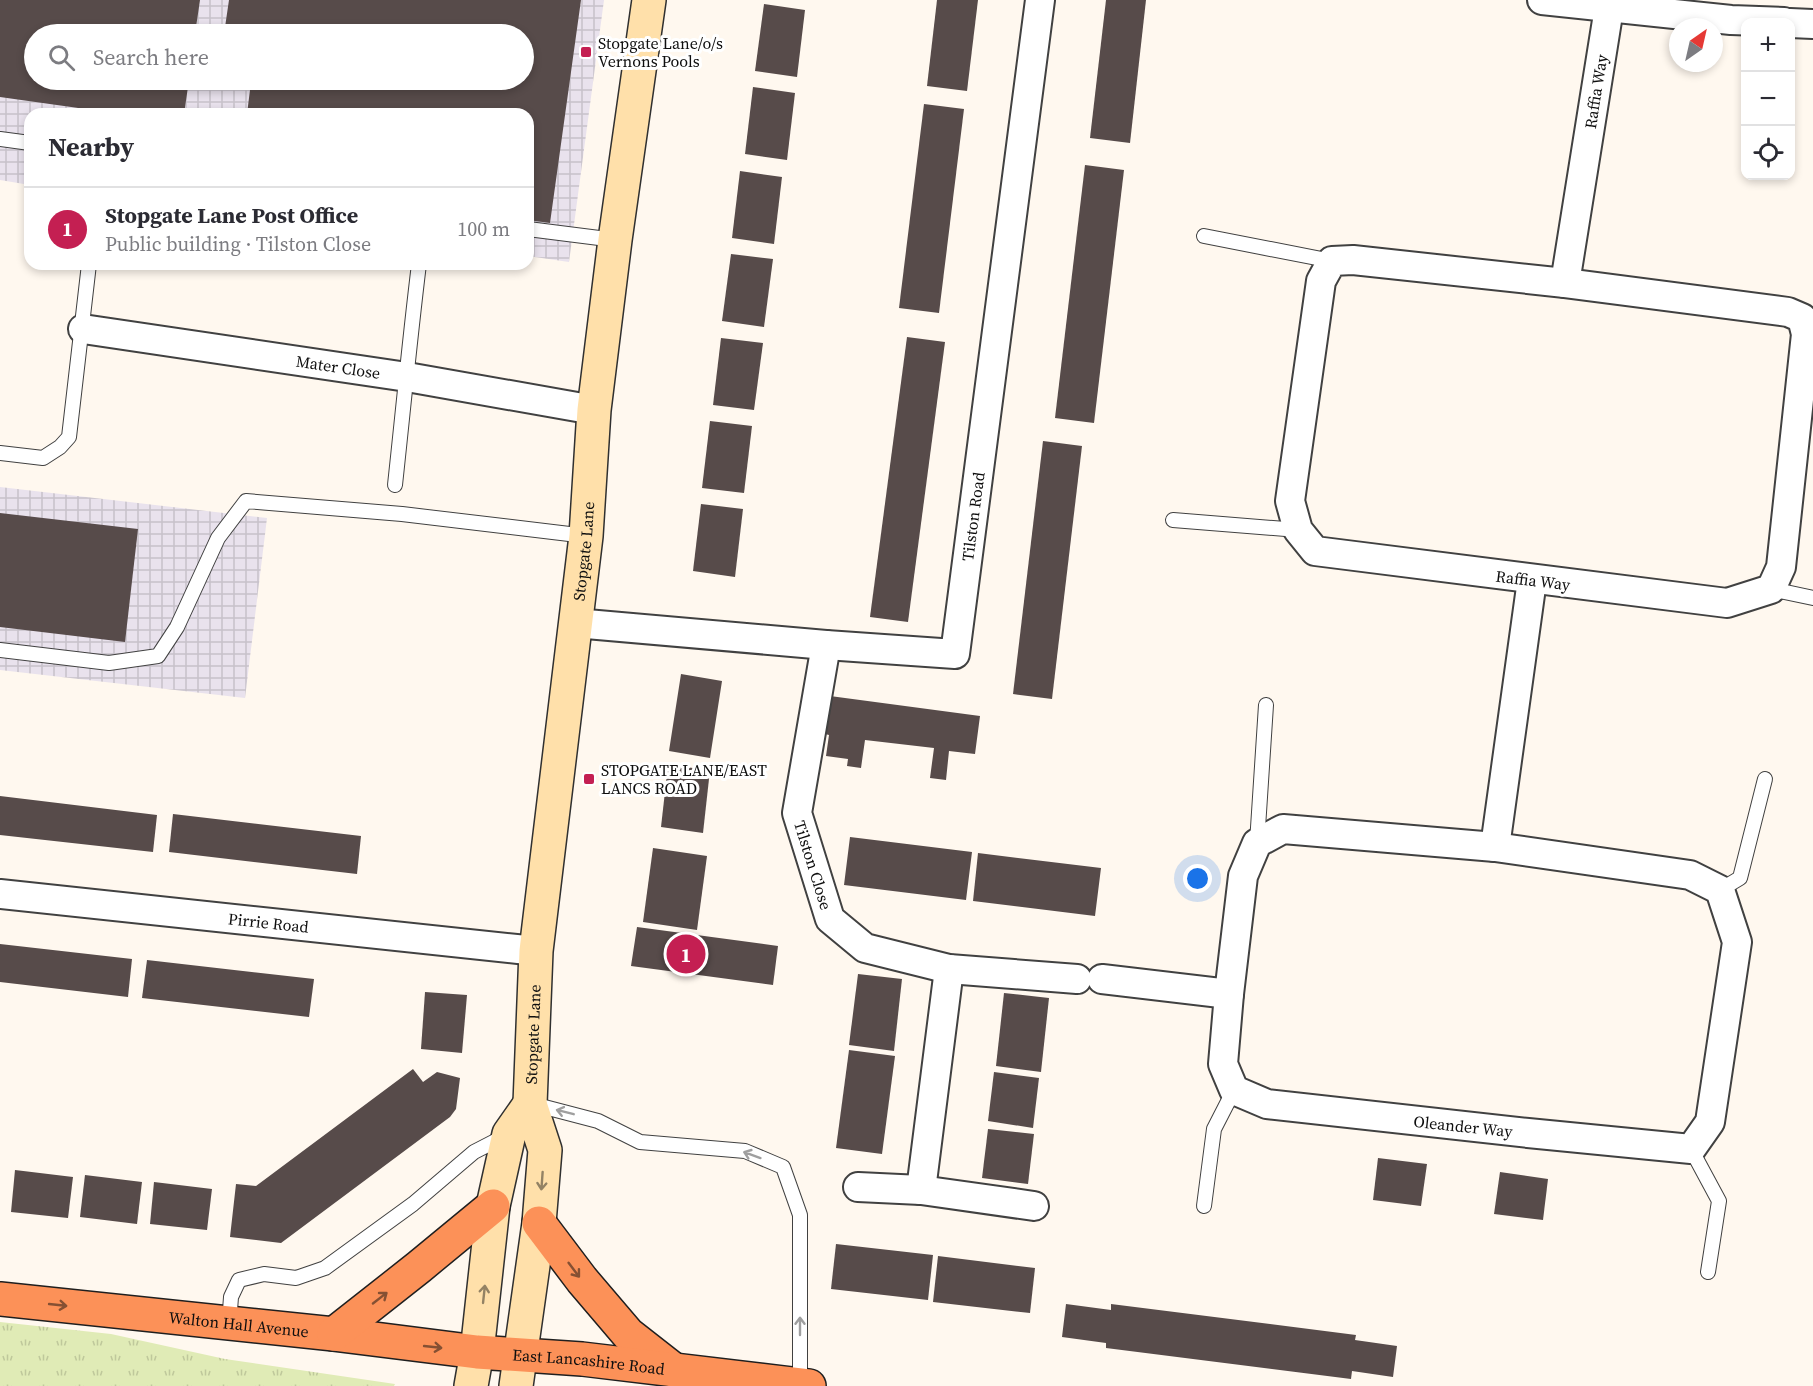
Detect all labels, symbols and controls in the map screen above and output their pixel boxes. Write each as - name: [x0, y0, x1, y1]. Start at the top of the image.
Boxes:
- north arrow: [1669, 18, 1723, 72]
- map controls: [1741, 18, 1795, 180]
- button: +: [1741, 18, 1795, 72]
- search box: [24, 24, 534, 90]
- place label: Stopgate Lane/o/s Vernons Pools: [598, 32, 723, 72]
- icon: search: [45, 41, 78, 74]
- text: Search here: [93, 42, 209, 72]
- marker: Stopgate Lane/o/s Vernons Pools: [579, 45, 593, 59]
- street label: Raffia Way: [1579, 52, 1613, 130]
- button: −: [1741, 72, 1795, 126]
- button: locate: [1741, 126, 1795, 180]
- text: Nearby: [48, 129, 134, 165]
- text: Stopgate Lane Post Office: [105, 200, 358, 230]
- text: 1: [62, 215, 73, 243]
- text: 100 m: [457, 215, 510, 243]
- text: Public building · Tilston Close: [105, 230, 371, 258]
- street label: Mater Close: [295, 350, 382, 384]
- street label: Tilston Road: [956, 470, 990, 562]
- street label: Stopgate Lane: [567, 501, 599, 602]
- street label: Raffia Way: [1494, 565, 1572, 596]
- place label: STOPGATE LANE/EAST LANCS ROAD: [601, 759, 767, 799]
- marker: STOPGATE LANE/EAST LANCS ROAD: [582, 772, 596, 786]
- street label: Tilston Close: [789, 818, 837, 912]
- your location: [1183, 864, 1212, 893]
- street label: Pirrie Road: [227, 907, 310, 938]
- pin: 1: [666, 932, 706, 976]
- street label: Stopgate Lane: [520, 984, 546, 1085]
- one-way arrow: [556, 1106, 575, 1118]
- street label: Oleander Way: [1412, 1110, 1514, 1142]
- one-way arrow: [744, 1149, 762, 1160]
- one-way arrow: [537, 1171, 548, 1190]
- one-way arrow: [568, 1262, 581, 1278]
- one-way arrow: [478, 1284, 489, 1304]
- one-way arrow: [371, 1292, 387, 1304]
- one-way arrow: [48, 1300, 68, 1311]
- street label: Walton Hall Avenue: [167, 1306, 310, 1342]
- one-way arrow: [794, 1317, 806, 1337]
- one-way arrow: [423, 1342, 443, 1353]
- street label: East Lancashire Road: [512, 1343, 666, 1380]

